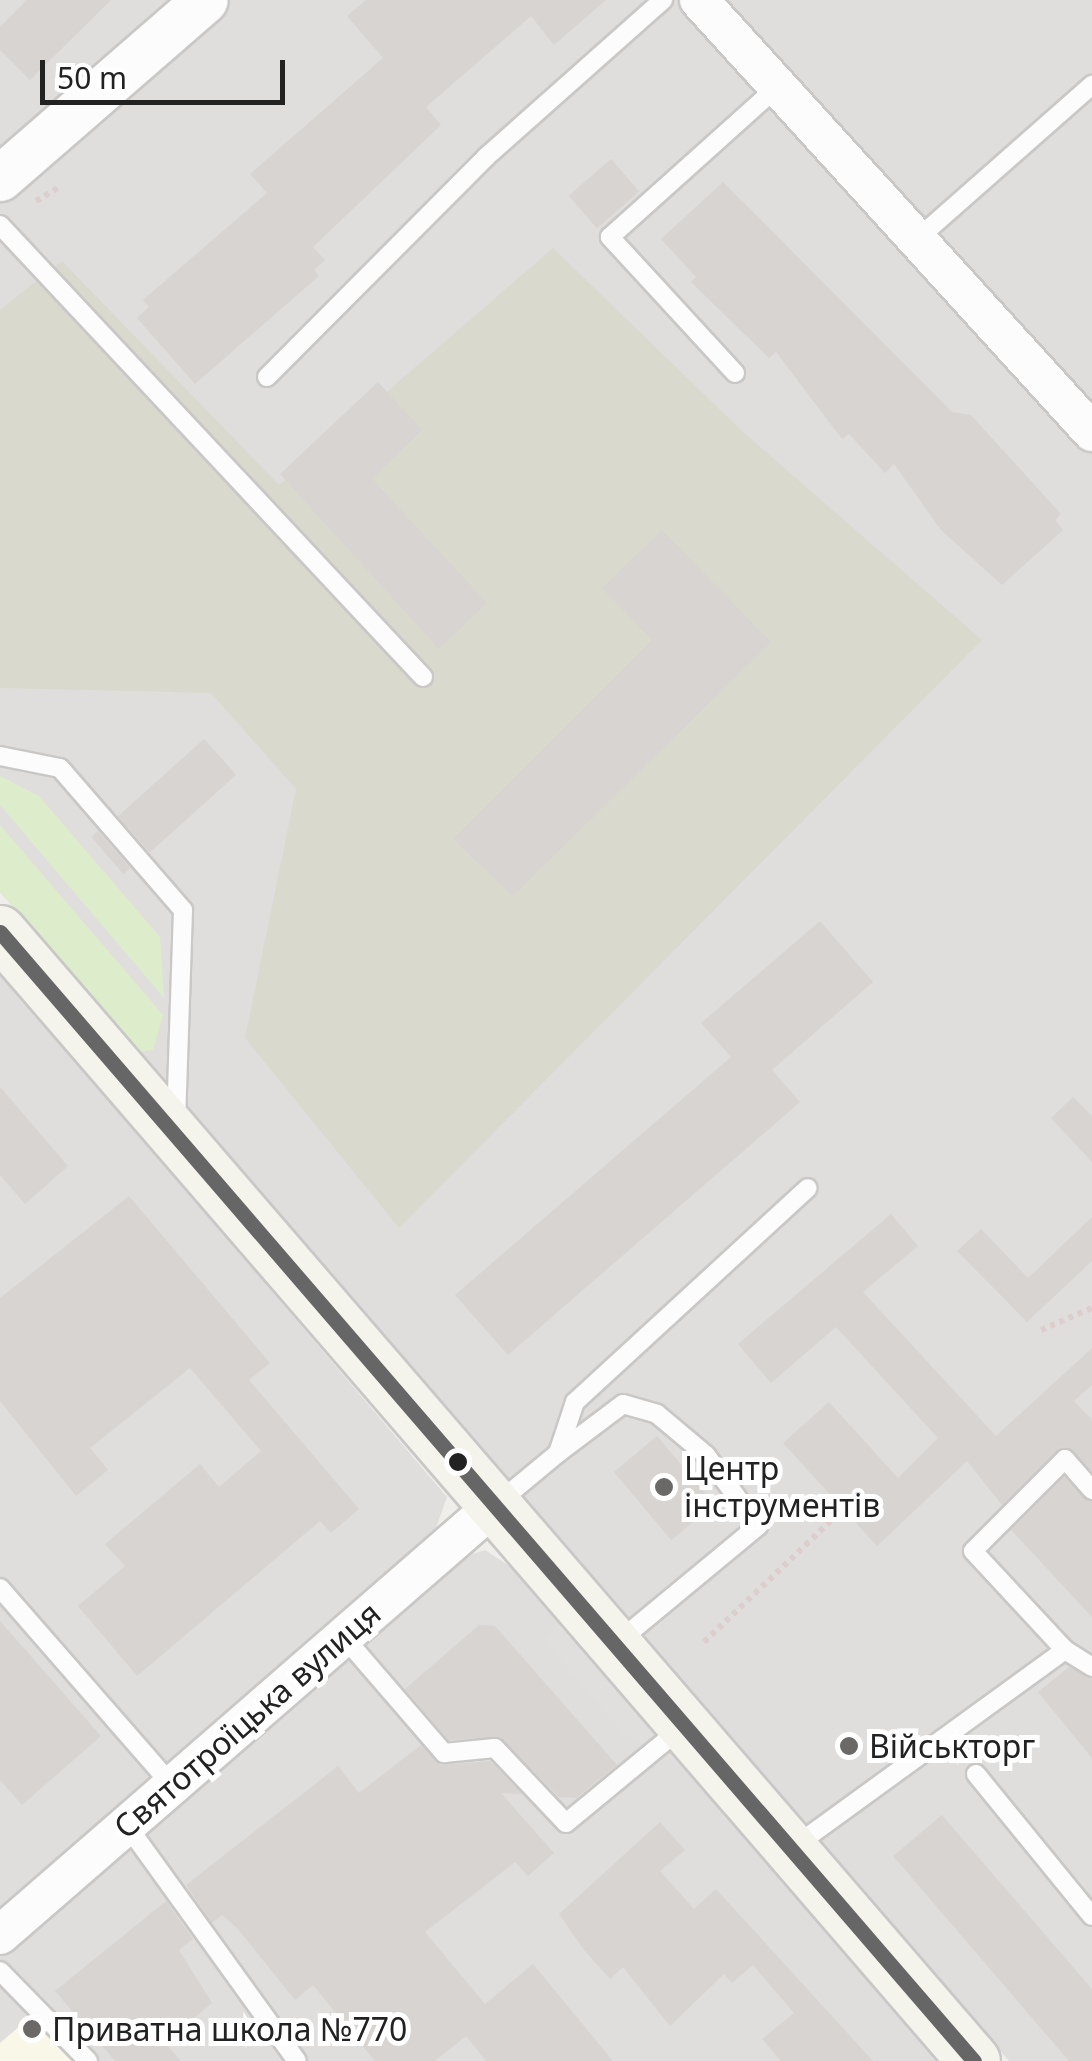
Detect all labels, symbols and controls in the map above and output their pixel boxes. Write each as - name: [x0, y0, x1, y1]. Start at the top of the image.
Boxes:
- scale bar: [45, 40, 290, 102]
- text: 50 m: [57, 57, 127, 98]
- place label: Центр інструментів: [684, 1450, 880, 1525]
- unlabelled marker: [448, 1452, 468, 1472]
- marker: Центр інструментів: [653, 1476, 675, 1498]
- street label: Святотроїцька вулиця: [106, 1594, 388, 1846]
- place label: Військторг: [869, 1727, 1035, 1765]
- marker: Військторг: [838, 1735, 860, 1757]
- place label: Приватна школа №770: [52, 2010, 407, 2048]
- marker: Приватна школа №770: [21, 2018, 43, 2040]

